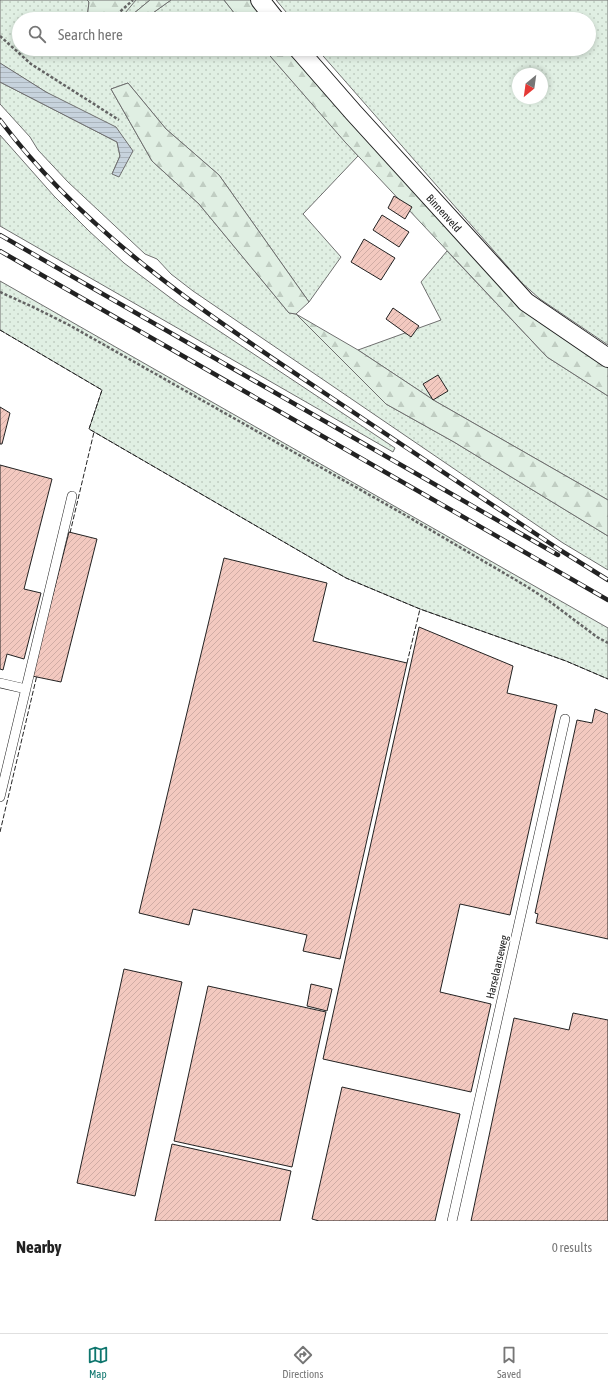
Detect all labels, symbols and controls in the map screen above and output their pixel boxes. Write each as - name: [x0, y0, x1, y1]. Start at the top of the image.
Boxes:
- search box: [12, 12, 596, 56]
- icon: search: [26, 23, 48, 45]
- text: Search here: [58, 26, 123, 43]
- north arrow: [512, 68, 548, 104]
- street label: Binnenveld: [424, 192, 464, 234]
- street label: Harselaarseweg: [484, 934, 510, 1000]
- text: Nearby: [16, 1237, 62, 1257]
- text: 0 results: [552, 1240, 592, 1255]
- tab: Map: [87, 1344, 109, 1380]
- tab: Directions: [282, 1344, 323, 1380]
- tab: Saved: [497, 1344, 521, 1380]

